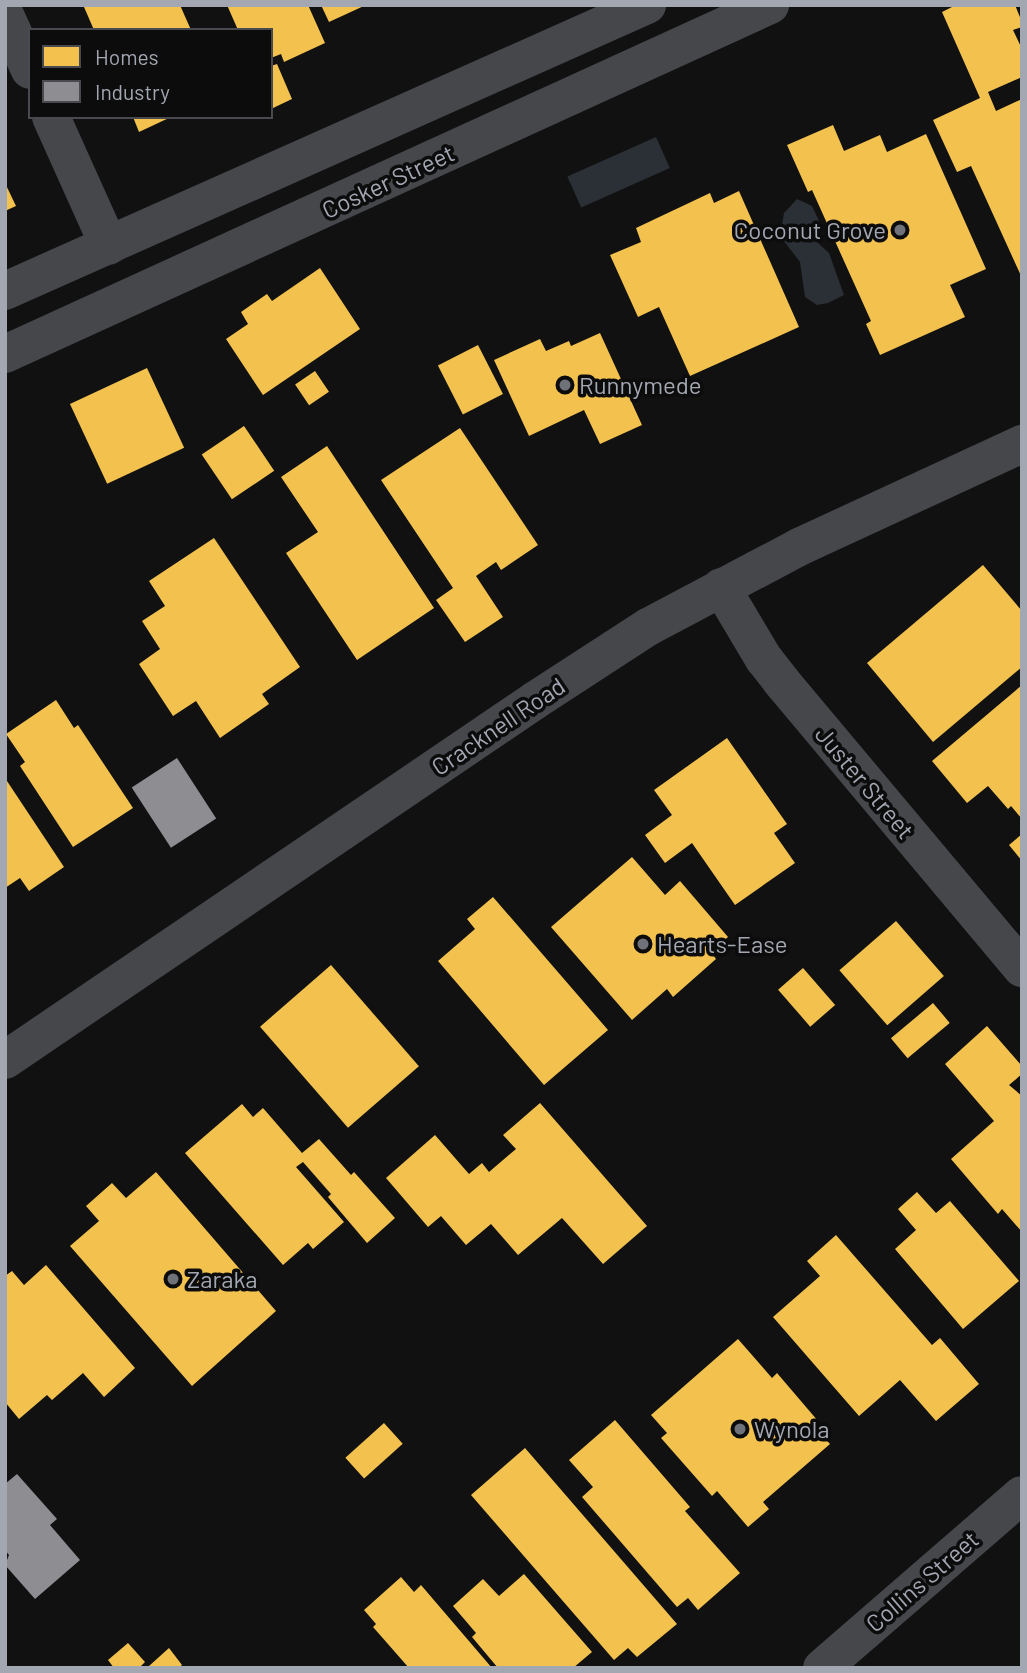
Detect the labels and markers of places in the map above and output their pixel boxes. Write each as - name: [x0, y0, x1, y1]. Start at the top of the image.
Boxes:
- place label: Coconut Grove: [734, 216, 886, 244]
- marker: Coconut Grove: [892, 222, 908, 238]
- place label: Runnymede: [579, 371, 702, 399]
- marker: Runnymede: [557, 377, 573, 393]
- place label: Hearts-Ease: [657, 930, 788, 958]
- marker: Hearts-Ease: [635, 936, 651, 952]
- place label: Zaraka: [187, 1265, 257, 1293]
- marker: Zaraka: [165, 1271, 181, 1287]
- place label: Wynola: [754, 1415, 830, 1443]
- marker: Wynola: [732, 1421, 748, 1437]

